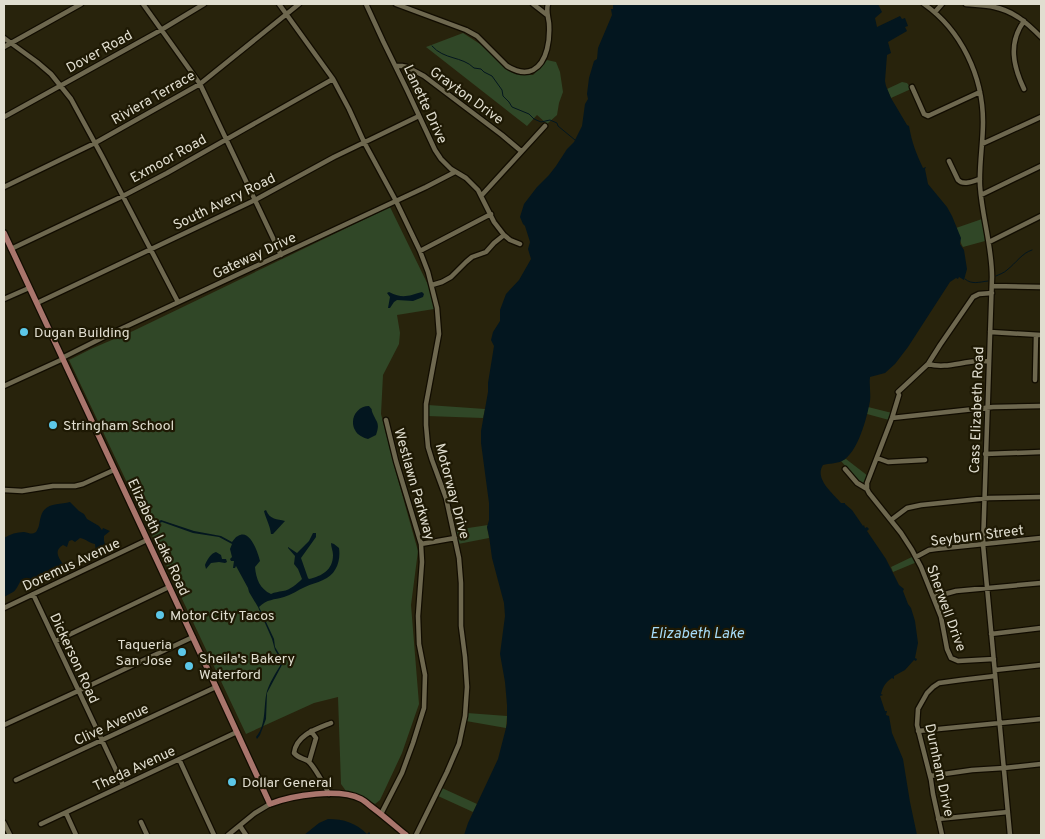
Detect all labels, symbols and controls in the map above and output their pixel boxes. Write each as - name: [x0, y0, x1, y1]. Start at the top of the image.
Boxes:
- street label: Dover Road: [64, 27, 136, 77]
- street label: Lanette Drive: [399, 62, 450, 147]
- street label: Grayton Drive: [426, 64, 506, 129]
- street label: Riviera Terrace: [109, 67, 199, 129]
- street label: Exmoor Road: [128, 131, 210, 187]
- street label: South Avery Road: [171, 170, 279, 234]
- street label: Gateway Drive: [210, 230, 299, 283]
- place label: Dugan Building: [34, 325, 130, 342]
- marker: Dugan Building: [18, 326, 30, 338]
- street label: Cass Elizabeth Road: [967, 346, 988, 474]
- place label: Stringham School: [63, 418, 174, 435]
- marker: Stringham School: [47, 419, 59, 431]
- street label: Westlawn Parkway: [389, 426, 438, 542]
- street label: Motorway Drive: [431, 442, 472, 541]
- street label: Elizabeth Lake Road: [123, 476, 192, 599]
- street label: Seyburn Street: [930, 522, 1025, 551]
- street label: Doremus Avenue: [20, 535, 123, 595]
- street label: Sherwell Drive: [922, 563, 969, 654]
- place label: Motor City Tacos: [170, 608, 275, 625]
- marker: Motor City Tacos: [154, 609, 166, 621]
- street label: Dickerson Road: [45, 611, 102, 707]
- water label: Elizabeth Lake: [650, 625, 744, 644]
- place label: Taqueria San Jose: [116, 637, 172, 670]
- marker: Taqueria San Jose: [176, 646, 188, 658]
- place label: Sheila's Bakery Waterford: [199, 651, 295, 684]
- marker: Sheila's Bakery Waterford: [183, 660, 195, 672]
- street label: Clive Avenue: [72, 701, 152, 750]
- street label: Durnham Drive: [920, 722, 957, 818]
- street label: Theda Avenue: [91, 743, 178, 796]
- place label: Dollar General: [242, 775, 332, 792]
- marker: Dollar General: [226, 776, 238, 788]

